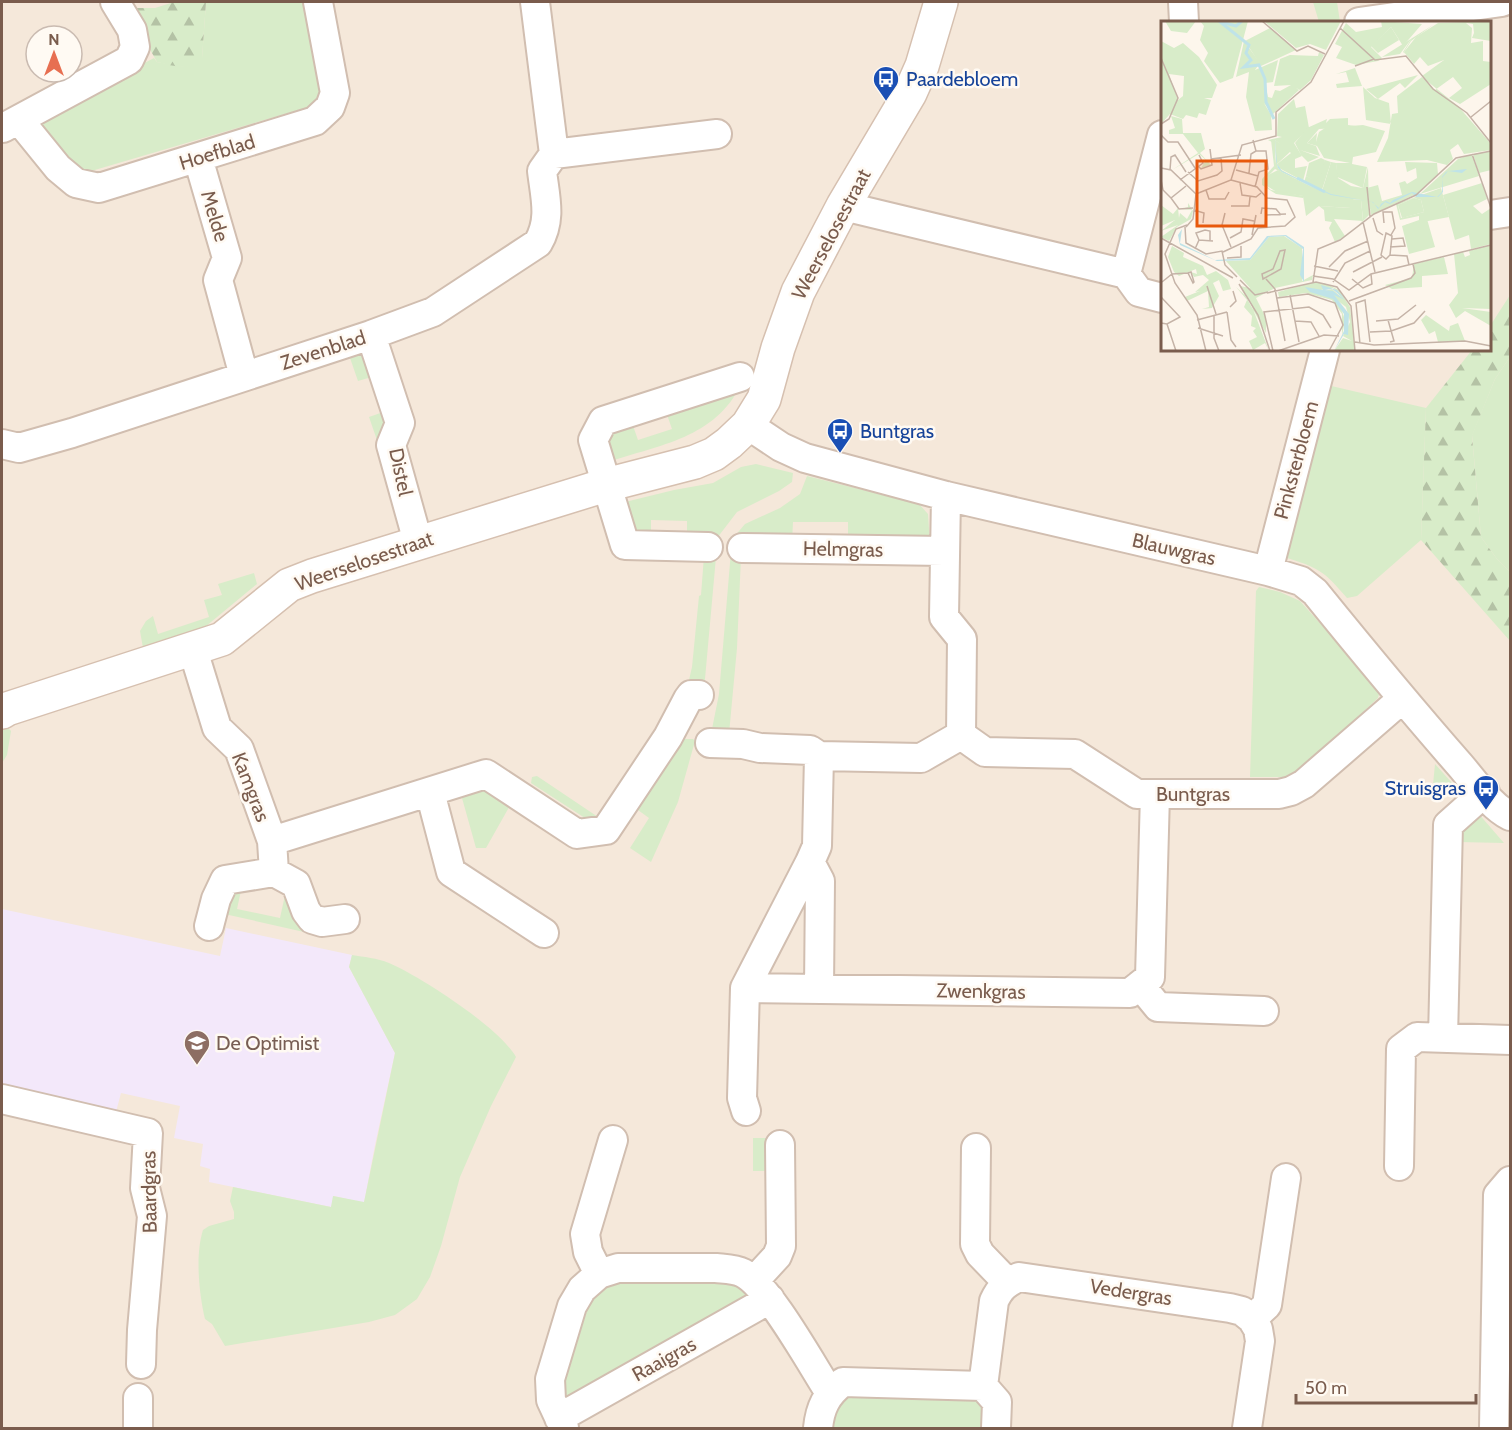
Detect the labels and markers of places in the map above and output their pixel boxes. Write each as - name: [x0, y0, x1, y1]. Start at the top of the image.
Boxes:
- bus stop icon: Paardebloem: [871, 64, 901, 102]
- place label: Paardebloem: [906, 67, 1018, 91]
- bus stop icon: Buntgras: [825, 416, 855, 454]
- place label: Buntgras: [860, 419, 934, 443]
- bus stop icon: Struisgras: [1471, 773, 1501, 811]
- place label: Struisgras: [1385, 776, 1466, 800]
- school or university icon: De Optimist: [182, 1028, 212, 1066]
- place label: De Optimist: [216, 1031, 319, 1055]

